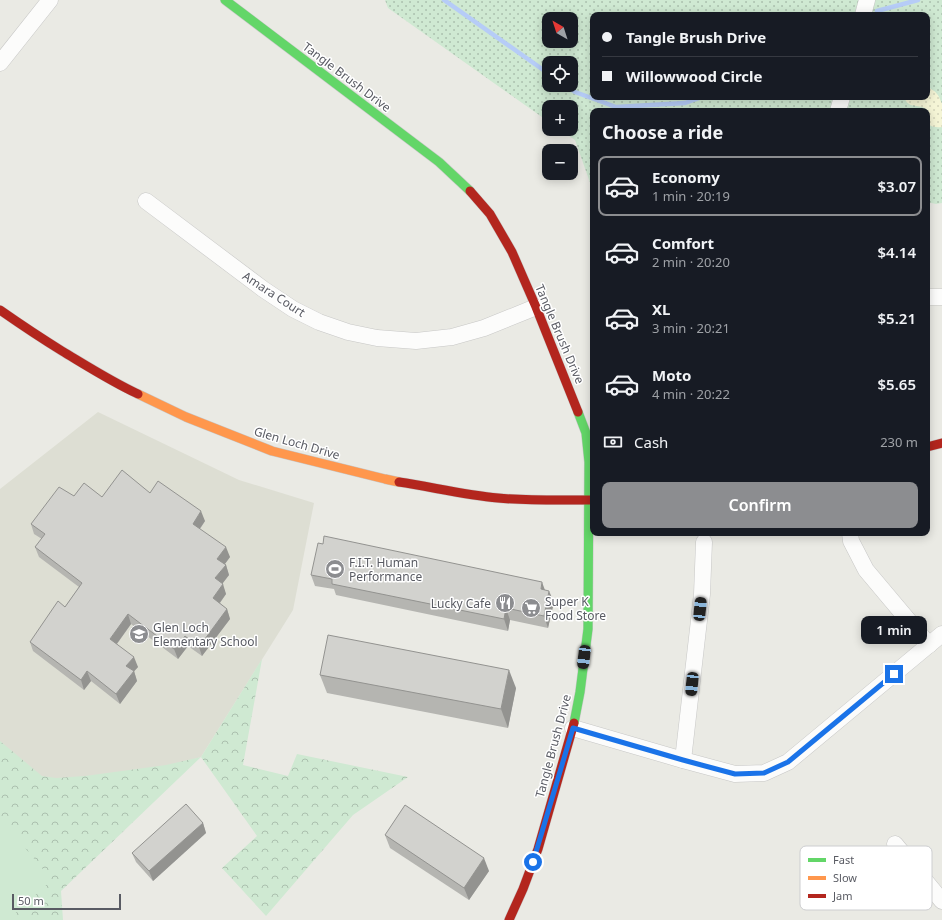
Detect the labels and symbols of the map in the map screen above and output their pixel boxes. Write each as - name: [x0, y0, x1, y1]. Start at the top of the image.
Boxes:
- north arrow: [542, 12, 578, 48]
- street label: Tangle Brush Drive: [299, 38, 395, 116]
- street label: Amara Court: [239, 267, 309, 321]
- street label: Tangle Brush Drive: [531, 282, 589, 386]
- street label: Glen Loch Drive: [252, 423, 342, 463]
- place label: F.I.T. Human Performance: [349, 554, 422, 585]
- sports icon: F.I.T. Human Performance: [324, 558, 346, 580]
- restaurant icon: Lucky Cafe: [494, 592, 516, 614]
- place label: Super K Food Store: [545, 593, 606, 624]
- place label: Lucky Cafe: [431, 595, 491, 612]
- car: [693, 596, 707, 622]
- supermarket icon: Super K Food Store: [520, 597, 542, 619]
- callout: 1 min: [861, 616, 927, 644]
- place label: Glen Loch Elementary School: [153, 619, 258, 650]
- school or university icon: Glen Loch Elementary School: [128, 623, 150, 645]
- car: [577, 644, 591, 670]
- route end: [885, 665, 903, 683]
- car: [685, 671, 699, 697]
- street label: Tangle Brush Drive: [531, 692, 575, 800]
- legend: [800, 846, 932, 910]
- text: Fast: [833, 852, 854, 867]
- route start: [524, 853, 542, 871]
- text: Slow: [833, 870, 857, 885]
- text: Jam: [832, 888, 852, 903]
- scale bar: [12, 892, 121, 911]

